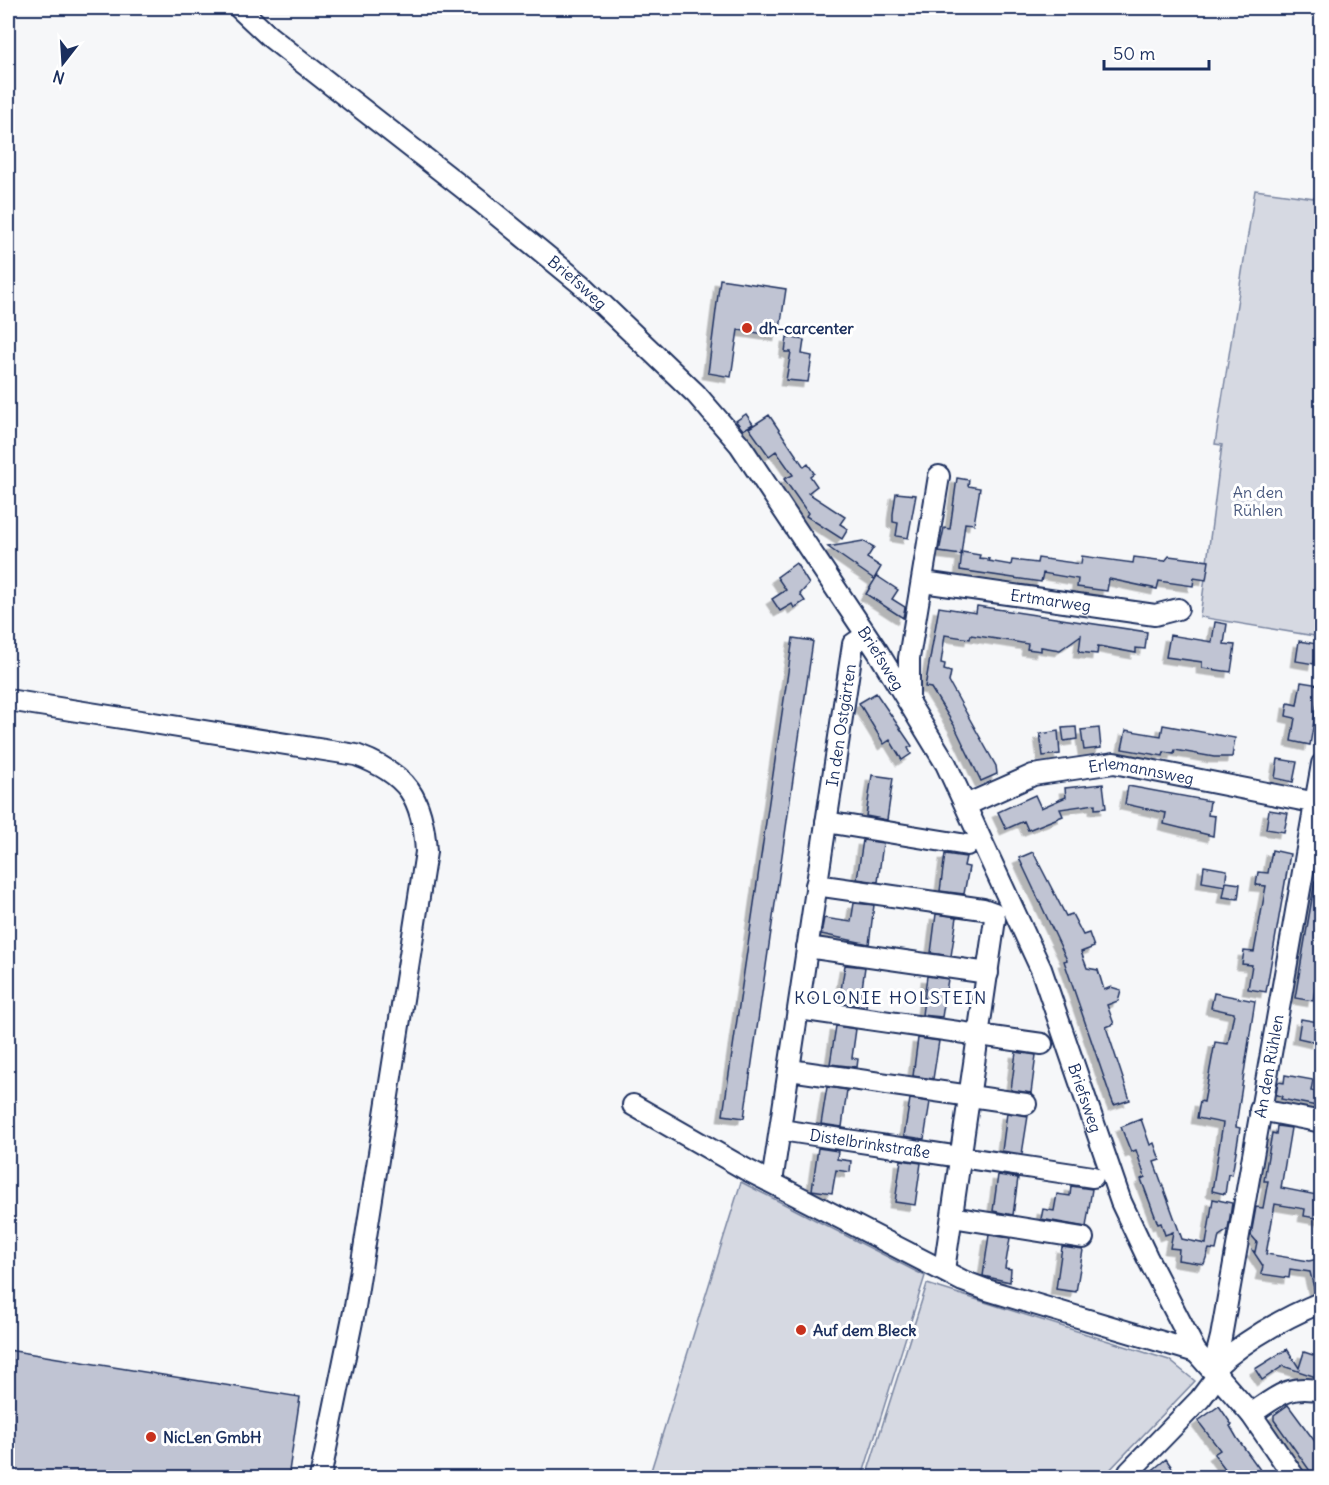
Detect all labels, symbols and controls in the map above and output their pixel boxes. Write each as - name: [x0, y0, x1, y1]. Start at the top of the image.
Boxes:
- north arrow: [33, 33, 93, 93]
- scale bar: [1104, 33, 1209, 71]
- text: 50 m: [1113, 42, 1155, 65]
- text: N: [50, 66, 67, 89]
- street label: Briefsweg: [544, 251, 611, 314]
- place label: dh-carcenter: [759, 318, 854, 338]
- marker: dh-carcenter: [740, 321, 754, 335]
- park label: An den Rühlen: [1233, 482, 1283, 520]
- street label: Ertmarweg: [1009, 585, 1092, 616]
- street label: Briefsweg: [854, 622, 909, 694]
- street label: In den Ostgärten: [822, 662, 860, 788]
- street label: Erlemannsweg: [1087, 753, 1196, 789]
- district label: KOLONIE HOLSTEIN: [794, 986, 988, 1009]
- street label: An den Rühlen: [1250, 1013, 1288, 1119]
- street label: Briefsweg: [1064, 1061, 1106, 1135]
- street label: Distelbrinkstraße: [808, 1124, 932, 1162]
- place label: Auf dem Bleck: [813, 1320, 916, 1340]
- marker: Auf dem Bleck: [794, 1323, 808, 1337]
- place label: NicLen GmbH: [163, 1427, 262, 1447]
- marker: NicLen GmbH: [144, 1430, 158, 1444]

